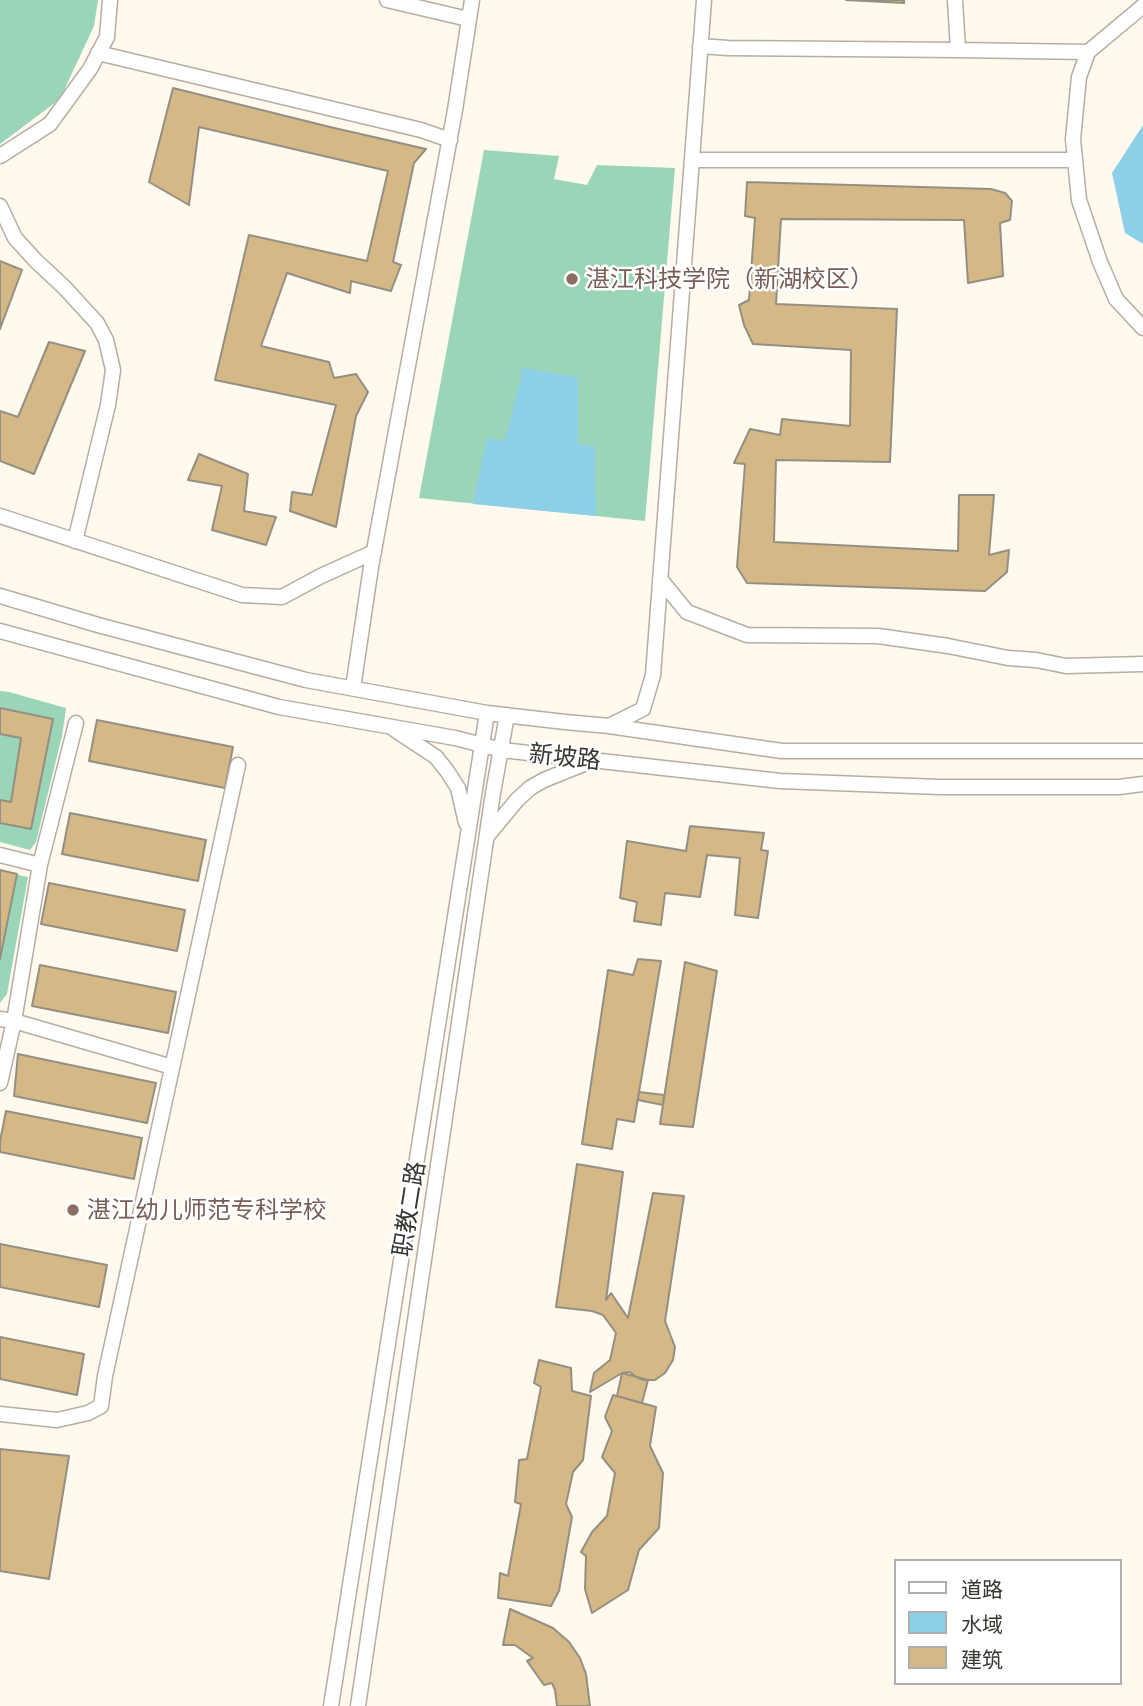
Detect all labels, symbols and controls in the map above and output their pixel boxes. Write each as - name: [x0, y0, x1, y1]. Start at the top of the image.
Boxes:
- place label: 湛江科技学院（新湖校区）: [586, 265, 874, 293]
- marker: 湛江科技学院（新湖校区）: [564, 271, 580, 287]
- street label: 新坡路: [528, 739, 602, 775]
- street label: 职教二路: [387, 1159, 431, 1259]
- place label: 湛江幼儿师范专科学校: [87, 1196, 327, 1224]
- marker: 湛江幼儿师范专科学校: [65, 1202, 81, 1218]
- legend: [894, 1559, 1122, 1685]
- text: 道路: [961, 1576, 1003, 1601]
- text: 水域: [961, 1611, 1003, 1636]
- text: 建筑: [961, 1646, 1003, 1671]

